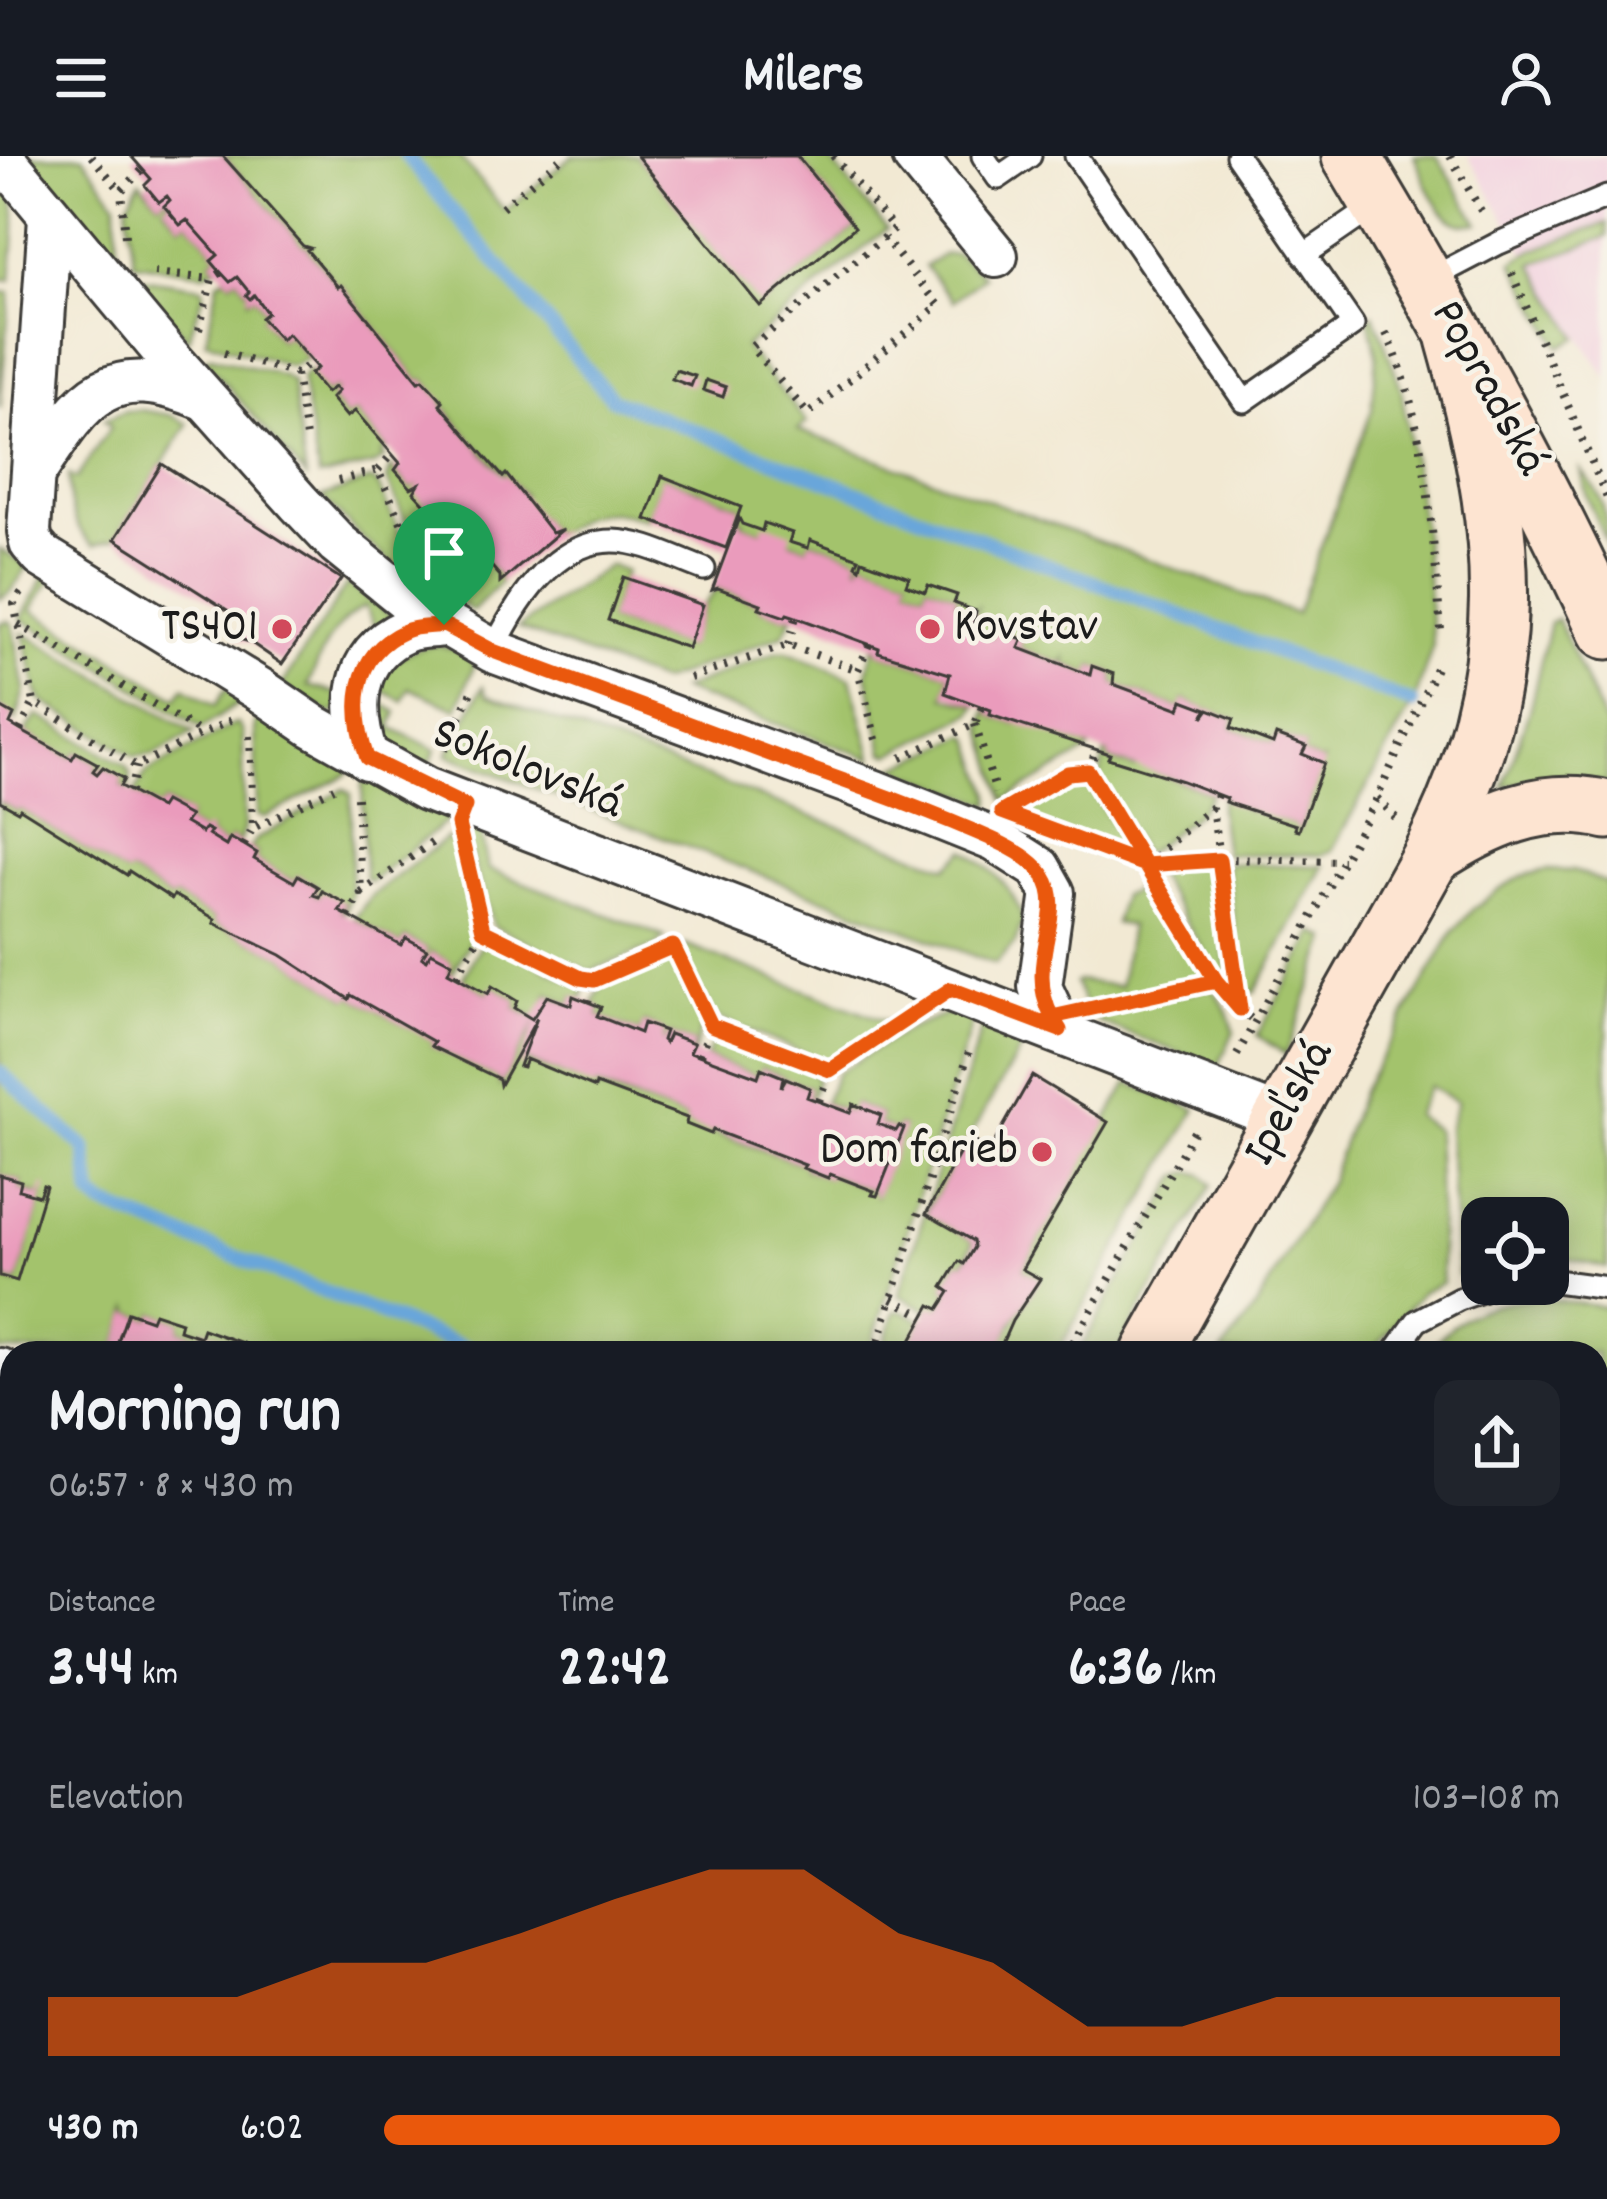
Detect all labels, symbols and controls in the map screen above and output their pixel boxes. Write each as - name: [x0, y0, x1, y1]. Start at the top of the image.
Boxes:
- text: Milers: [743, 40, 864, 117]
- icon: menu: [48, 45, 114, 111]
- icon: person: [1493, 45, 1559, 111]
- street label: Popradská: [1410, 288, 1564, 490]
- pin: [393, 502, 495, 625]
- icon: arrive: [411, 520, 477, 586]
- place label: TS401: [161, 595, 258, 664]
- place label: Kovstav: [954, 595, 1098, 664]
- marker: TS401: [269, 616, 295, 642]
- marker: Kovstav: [917, 616, 943, 642]
- street label: Sokolovská: [421, 702, 633, 841]
- street label: Ipeľská: [1228, 1028, 1354, 1180]
- place label: Dom farieb: [820, 1118, 1018, 1187]
- marker: Dom farieb: [1029, 1139, 1055, 1165]
- map controls: [1461, 1197, 1569, 1305]
- button: locate: [1461, 1197, 1569, 1305]
- text: Morning run: [48, 1369, 341, 1463]
- button: share: [1434, 1380, 1560, 1506]
- text: 06:57 · 8 × 430 m: [48, 1461, 294, 1516]
- text: Distance: [48, 1581, 156, 1628]
- text: Time: [558, 1581, 614, 1628]
- text: Pace: [1068, 1581, 1126, 1628]
- text: 3.44: [48, 1628, 134, 1714]
- text: 22:42: [558, 1628, 672, 1714]
- text: 6:36: [1068, 1628, 1163, 1714]
- text: km: [134, 1653, 178, 1700]
- text: /km: [1163, 1653, 1217, 1700]
- text: Elevation: [48, 1773, 184, 1828]
- text: 103–108 m: [1412, 1773, 1560, 1828]
- text: 430 m: [48, 2103, 138, 2158]
- text: 6:02: [240, 2103, 304, 2158]

